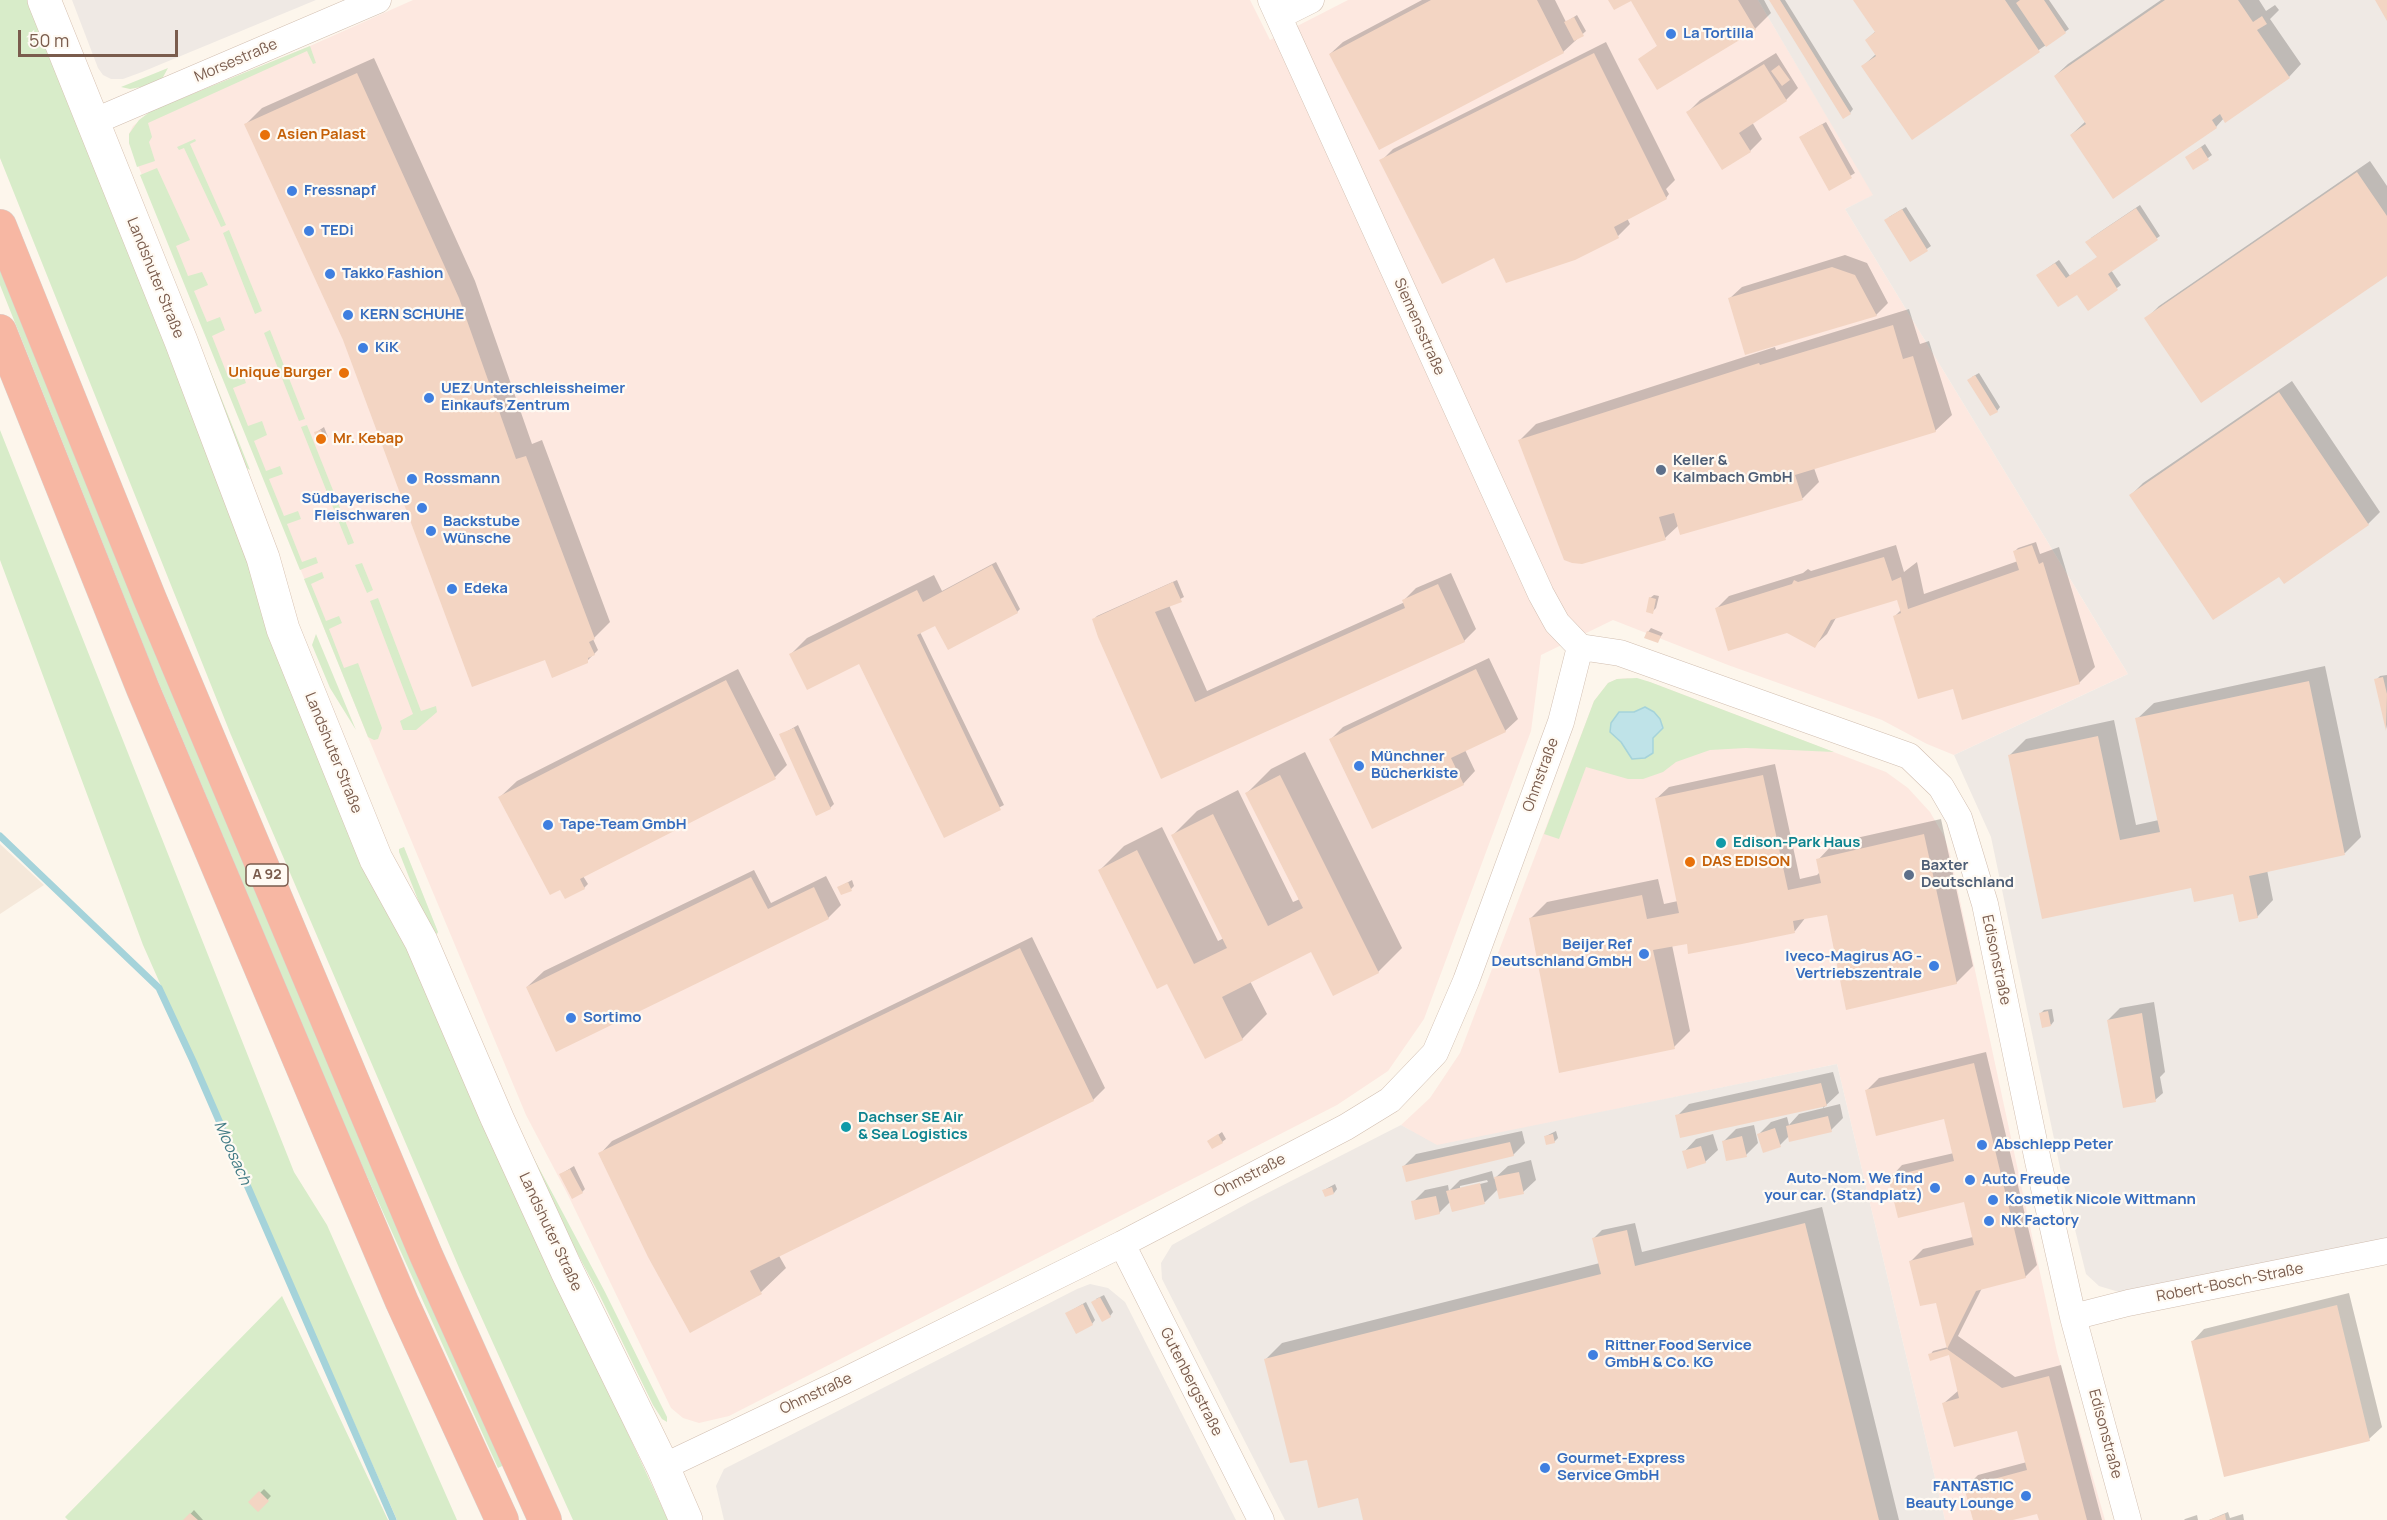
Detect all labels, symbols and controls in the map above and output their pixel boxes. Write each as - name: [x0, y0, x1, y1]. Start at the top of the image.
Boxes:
- scale bar: [21, 18, 182, 56]
- place label: La Tortilla: [1683, 25, 1754, 43]
- marker: La Tortilla: [1664, 27, 1678, 41]
- text: 50 m: [29, 28, 69, 52]
- street label: Morsestraße: [192, 35, 280, 87]
- place label: Asien Palast: [277, 126, 366, 144]
- marker: Asien Palast: [258, 128, 272, 142]
- place label: Fressnapf: [304, 182, 376, 200]
- marker: Fressnapf: [285, 184, 299, 198]
- street label: Landshuter Straße: [123, 215, 187, 341]
- place label: TEDi: [321, 222, 354, 240]
- marker: TEDi: [302, 224, 316, 238]
- place label: Takko Fashion: [342, 265, 444, 283]
- marker: Takko Fashion: [323, 267, 337, 281]
- street label: Siemensstraße: [1390, 276, 1448, 378]
- place label: KERN SCHUHE: [360, 306, 464, 324]
- marker: KERN SCHUHE: [341, 308, 355, 322]
- place label: KiK: [375, 339, 399, 357]
- marker: KiK: [356, 341, 370, 355]
- place label: Unique Burger: [228, 364, 332, 382]
- marker: Unique Burger: [337, 366, 351, 380]
- place label: UEZ Unterschleissheimer Einkaufs Zentrum: [441, 380, 625, 415]
- marker: UEZ Unterschleissheimer Einkaufs Zentrum: [422, 391, 436, 405]
- place label: Mr. Kebap: [333, 430, 403, 448]
- marker: Mr. Kebap: [314, 432, 328, 446]
- place label: Keller & Kalmbach GmbH: [1673, 452, 1792, 487]
- marker: Keller & Kalmbach GmbH: [1654, 463, 1668, 477]
- place label: Rossmann: [424, 470, 500, 488]
- marker: Rossmann: [405, 472, 419, 486]
- place label: Südbayerische Fleischwaren: [302, 490, 410, 525]
- marker: Südbayerische Fleischwaren: [415, 501, 429, 515]
- place label: Backstube Wünsche: [443, 513, 520, 548]
- marker: Backstube Wünsche: [424, 524, 438, 538]
- place label: Edeka: [464, 580, 508, 598]
- marker: Edeka: [445, 582, 459, 596]
- street label: Landshuter Straße: [301, 690, 365, 816]
- street label: Ohmstraße: [1519, 735, 1563, 815]
- place label: Münchner Bücherkiste: [1371, 748, 1458, 783]
- marker: Münchner Bücherkiste: [1352, 759, 1366, 773]
- place label: Tape-Team GmbH: [560, 816, 686, 834]
- marker: Tape-Team GmbH: [541, 818, 555, 832]
- place label: Edison-Park Haus: [1733, 834, 1860, 852]
- marker: Edison-Park Haus: [1714, 836, 1728, 850]
- place label: DAS EDISON: [1702, 853, 1790, 871]
- marker: DAS EDISON: [1683, 855, 1697, 869]
- place label: Baxter Deutschland: [1921, 857, 2014, 892]
- road number: A 92: [246, 864, 288, 886]
- marker: Baxter Deutschland: [1902, 868, 1916, 882]
- street label: Edisonstraße: [1978, 913, 2014, 1007]
- place label: Beijer Ref Deutschland GmbH: [1492, 936, 1632, 971]
- marker: Beijer Ref Deutschland GmbH: [1637, 947, 1651, 961]
- place label: Iveco-Magirus AG - Vertriebszentrale: [1785, 948, 1922, 983]
- marker: Iveco-Magirus AG - Vertriebszentrale: [1927, 959, 1941, 973]
- place label: Sortimo: [583, 1009, 641, 1027]
- marker: Sortimo: [564, 1011, 578, 1025]
- place label: Dachser SE Air & Sea Logistics: [858, 1109, 968, 1144]
- water label: Moosach: [209, 1118, 255, 1188]
- marker: Dachser SE Air & Sea Logistics: [839, 1120, 853, 1134]
- place label: Abschlepp Peter: [1994, 1136, 2113, 1154]
- marker: Abschlepp Peter: [1975, 1138, 1989, 1152]
- street label: Ohmstraße: [1211, 1150, 1289, 1202]
- street label: Landshuter Straße: [515, 1170, 585, 1294]
- place label: Auto-Nom. We find your car. (Standplatz): [1764, 1170, 1923, 1205]
- place label: Auto Freude: [1982, 1171, 2070, 1189]
- marker: Auto Freude: [1963, 1173, 1977, 1187]
- marker: Auto-Nom. We find your car. (Standplatz): [1928, 1181, 1942, 1195]
- place label: Kosmetik Nicole Wittmann: [2005, 1191, 2196, 1209]
- marker: Kosmetik Nicole Wittmann: [1986, 1193, 2000, 1207]
- place label: NK Factory: [2001, 1212, 2079, 1230]
- marker: NK Factory: [1982, 1214, 1996, 1228]
- street label: Robert-Bosch-Straße: [2155, 1260, 2305, 1306]
- street label: Gutenbergstraße: [1156, 1325, 1226, 1439]
- place label: Rittner Food Service GmbH & Co. KG: [1605, 1337, 1752, 1372]
- marker: Rittner Food Service GmbH & Co. KG: [1586, 1348, 1600, 1362]
- street label: Ohmstraße: [777, 1369, 855, 1419]
- street label: Edisonstraße: [2084, 1387, 2126, 1481]
- place label: Gourmet-Express Service GmbH: [1557, 1450, 1685, 1485]
- marker: Gourmet-Express Service GmbH: [1538, 1461, 1552, 1475]
- place label: FANTASTIC Beauty Lounge: [1906, 1478, 2014, 1513]
- marker: FANTASTIC Beauty Lounge: [2019, 1489, 2033, 1503]

